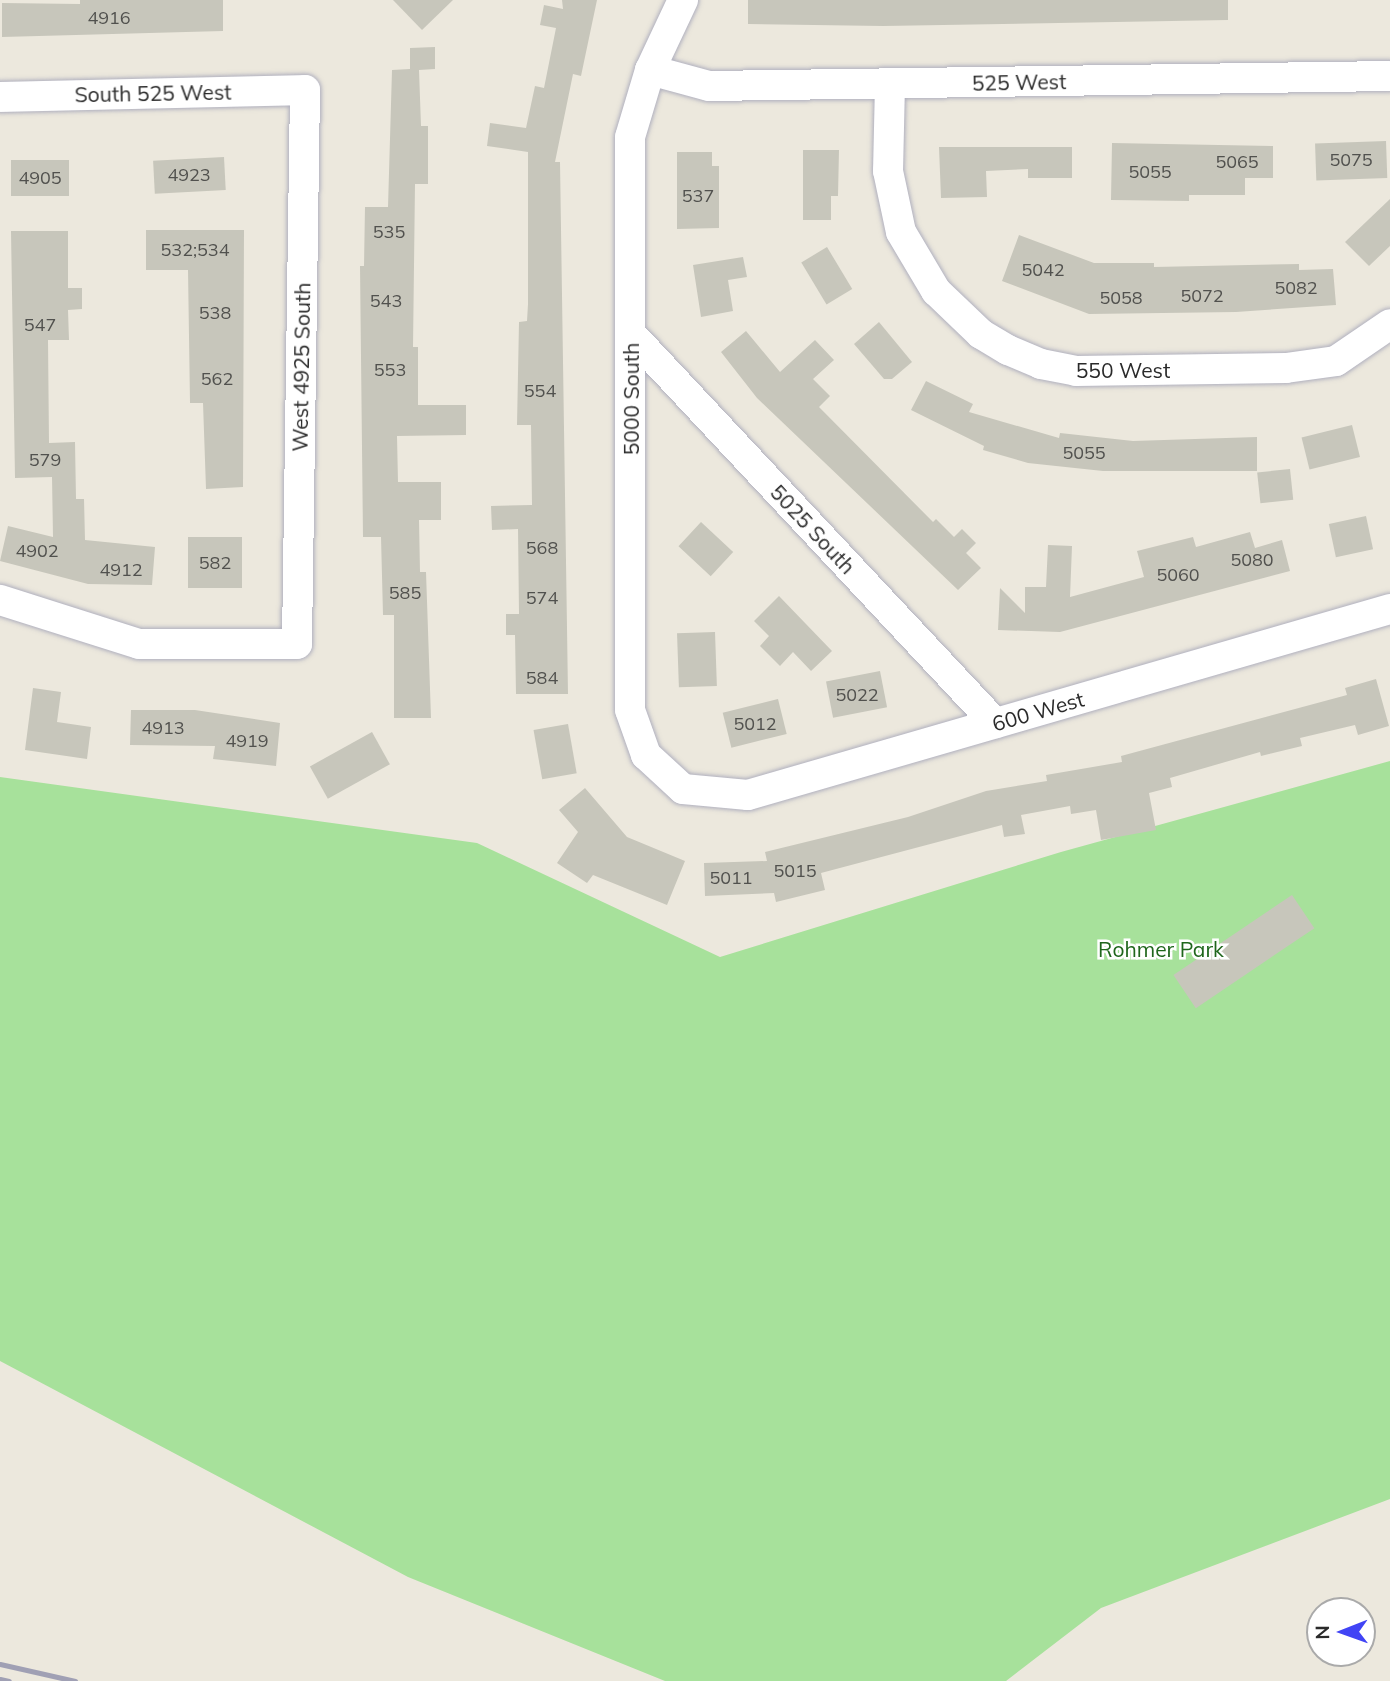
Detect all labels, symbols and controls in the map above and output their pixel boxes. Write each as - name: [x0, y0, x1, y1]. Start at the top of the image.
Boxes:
- house number: 4916: [87, 7, 131, 29]
- street label: 525 West: [972, 69, 1066, 95]
- street label: South 525 West: [74, 79, 232, 107]
- house number: 5075: [1329, 149, 1373, 171]
- house number: 5065: [1215, 151, 1259, 173]
- house number: 5055: [1128, 161, 1172, 183]
- house number: 4923: [167, 164, 211, 186]
- house number: 4905: [18, 167, 62, 189]
- house number: 537: [682, 185, 714, 207]
- house number: 535: [373, 221, 405, 243]
- house number: 532;534: [161, 239, 229, 261]
- house number: 5042: [1021, 259, 1065, 281]
- house number: 5082: [1274, 277, 1318, 299]
- street label: West 4925 South: [287, 282, 315, 452]
- house number: 5072: [1180, 285, 1224, 307]
- house number: 5058: [1099, 287, 1143, 309]
- house number: 543: [370, 290, 402, 312]
- house number: 538: [199, 302, 231, 324]
- house number: 547: [24, 314, 56, 336]
- street label: 5000 South: [618, 343, 644, 455]
- street label: 550 West: [1076, 357, 1170, 383]
- house number: 553: [374, 359, 406, 381]
- house number: 562: [201, 368, 233, 390]
- house number: 554: [524, 380, 556, 402]
- house number: 5055: [1062, 442, 1106, 464]
- house number: 579: [29, 449, 61, 471]
- street label: 5025 South: [765, 479, 861, 579]
- house number: 568: [526, 537, 558, 559]
- house number: 4902: [15, 540, 59, 562]
- house number: 5080: [1230, 549, 1274, 571]
- house number: 582: [199, 552, 231, 574]
- house number: 4912: [99, 559, 143, 581]
- house number: 5060: [1156, 564, 1200, 586]
- house number: 585: [389, 582, 421, 604]
- house number: 574: [526, 587, 558, 609]
- house number: 584: [526, 667, 558, 689]
- house number: 5022: [835, 684, 879, 706]
- street label: 600 West: [989, 686, 1087, 736]
- house number: 5012: [733, 713, 777, 735]
- house number: 4913: [141, 717, 185, 739]
- house number: 4919: [225, 730, 269, 752]
- house number: 5015: [773, 860, 817, 882]
- house number: 5011: [709, 867, 753, 889]
- park label: Rohmer Park: [1098, 936, 1224, 962]
- north arrow: [1306, 1597, 1376, 1667]
- text: N: [1310, 1625, 1334, 1640]

